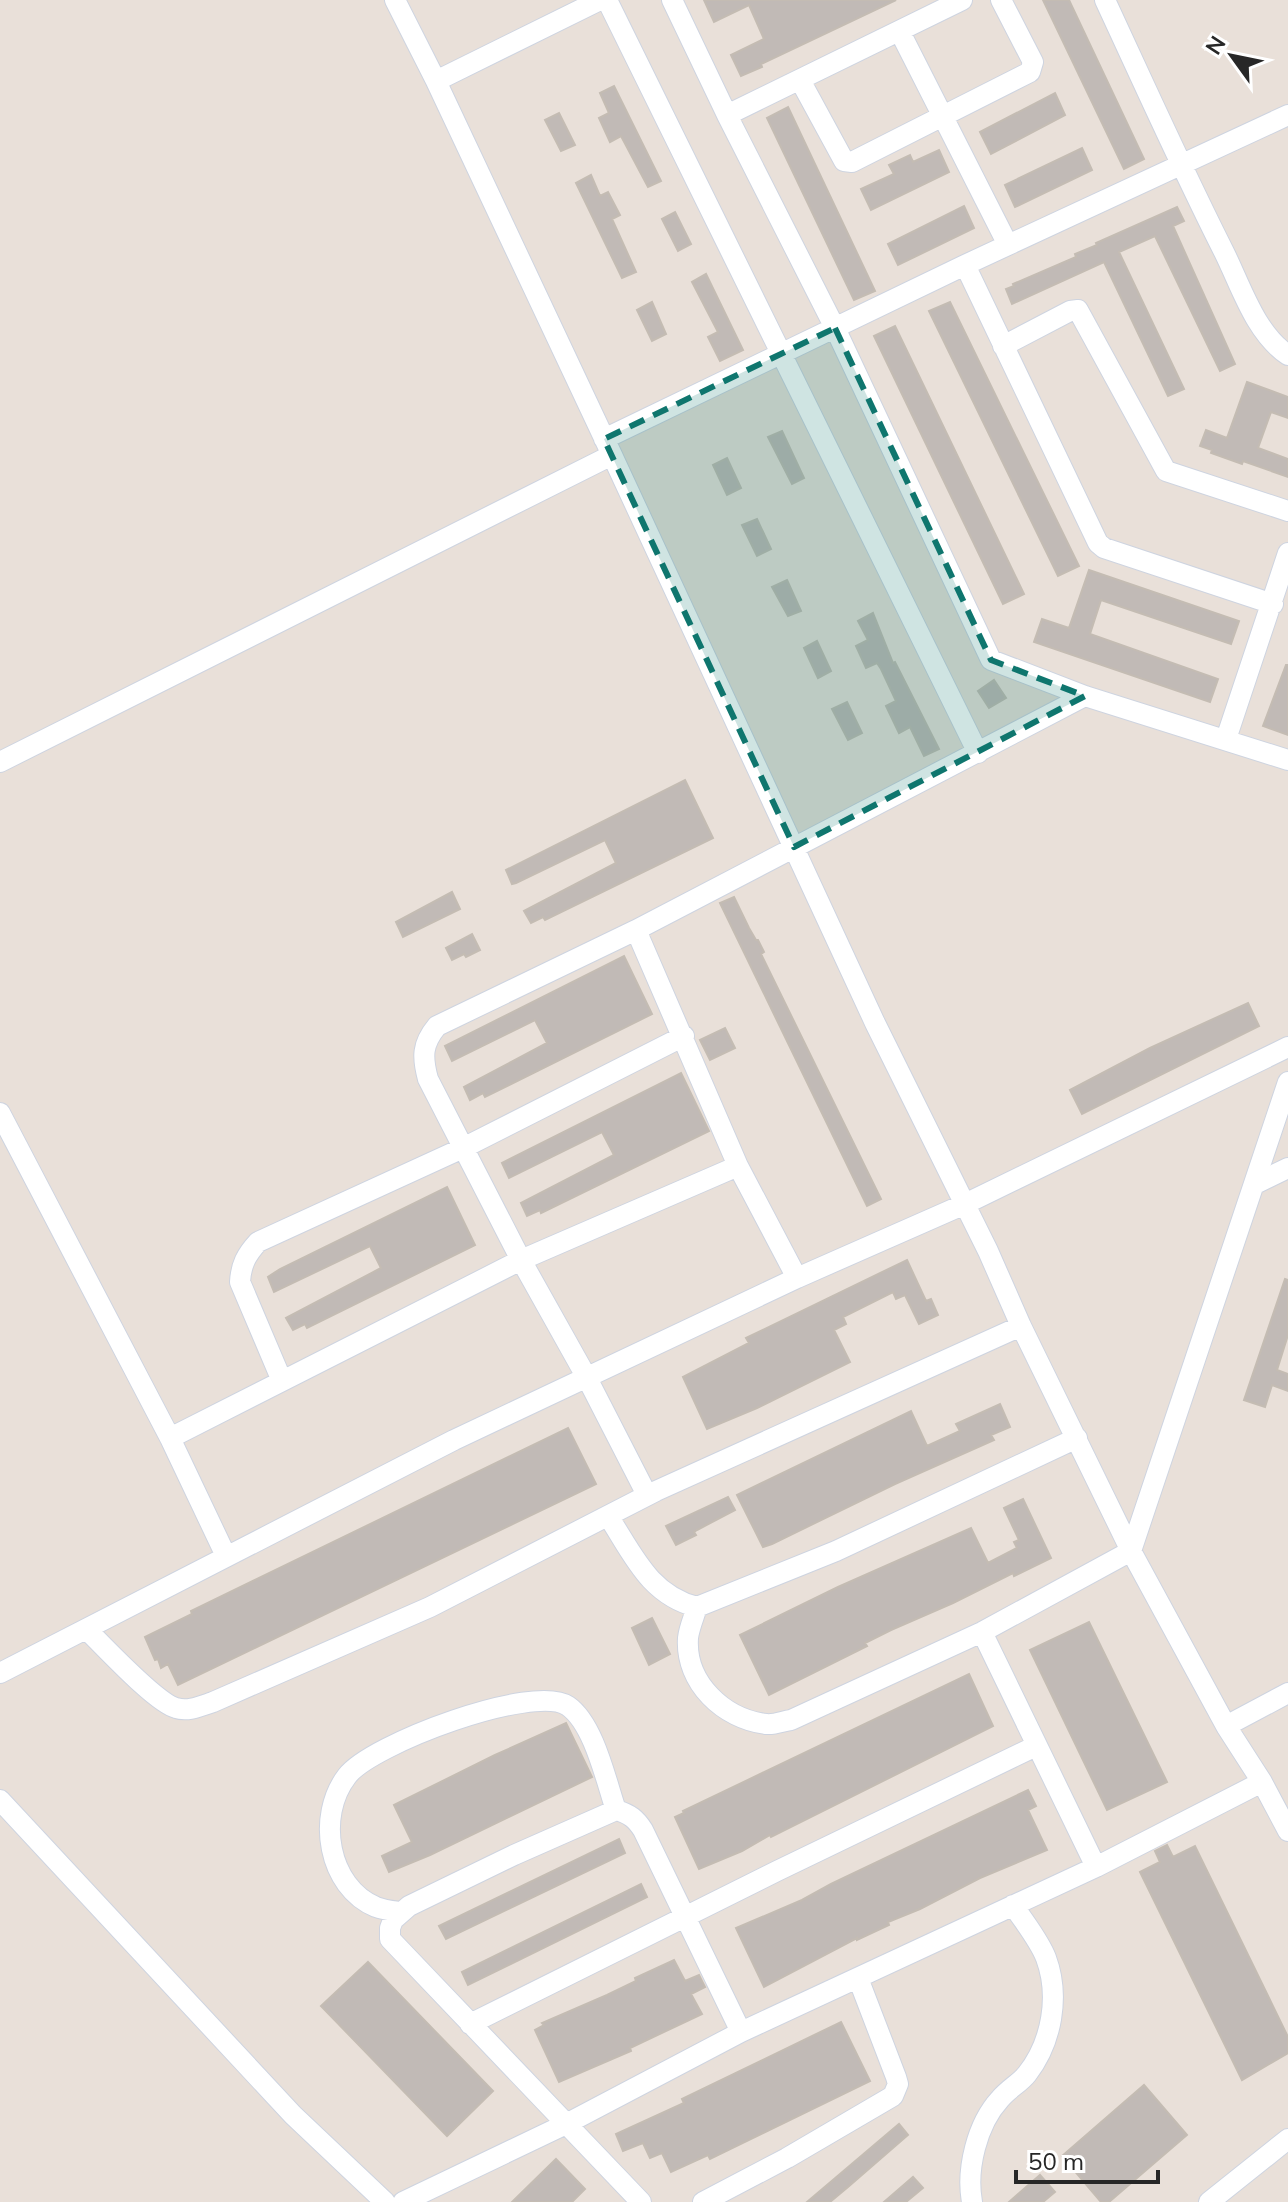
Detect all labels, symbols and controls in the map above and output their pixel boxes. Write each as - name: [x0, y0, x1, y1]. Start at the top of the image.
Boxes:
- north arrow: [1192, 16, 1272, 96]
- text: N: [1199, 31, 1231, 60]
- scale bar: [1016, 2134, 1158, 2184]
- text: 50 m: [1028, 2146, 1084, 2176]

